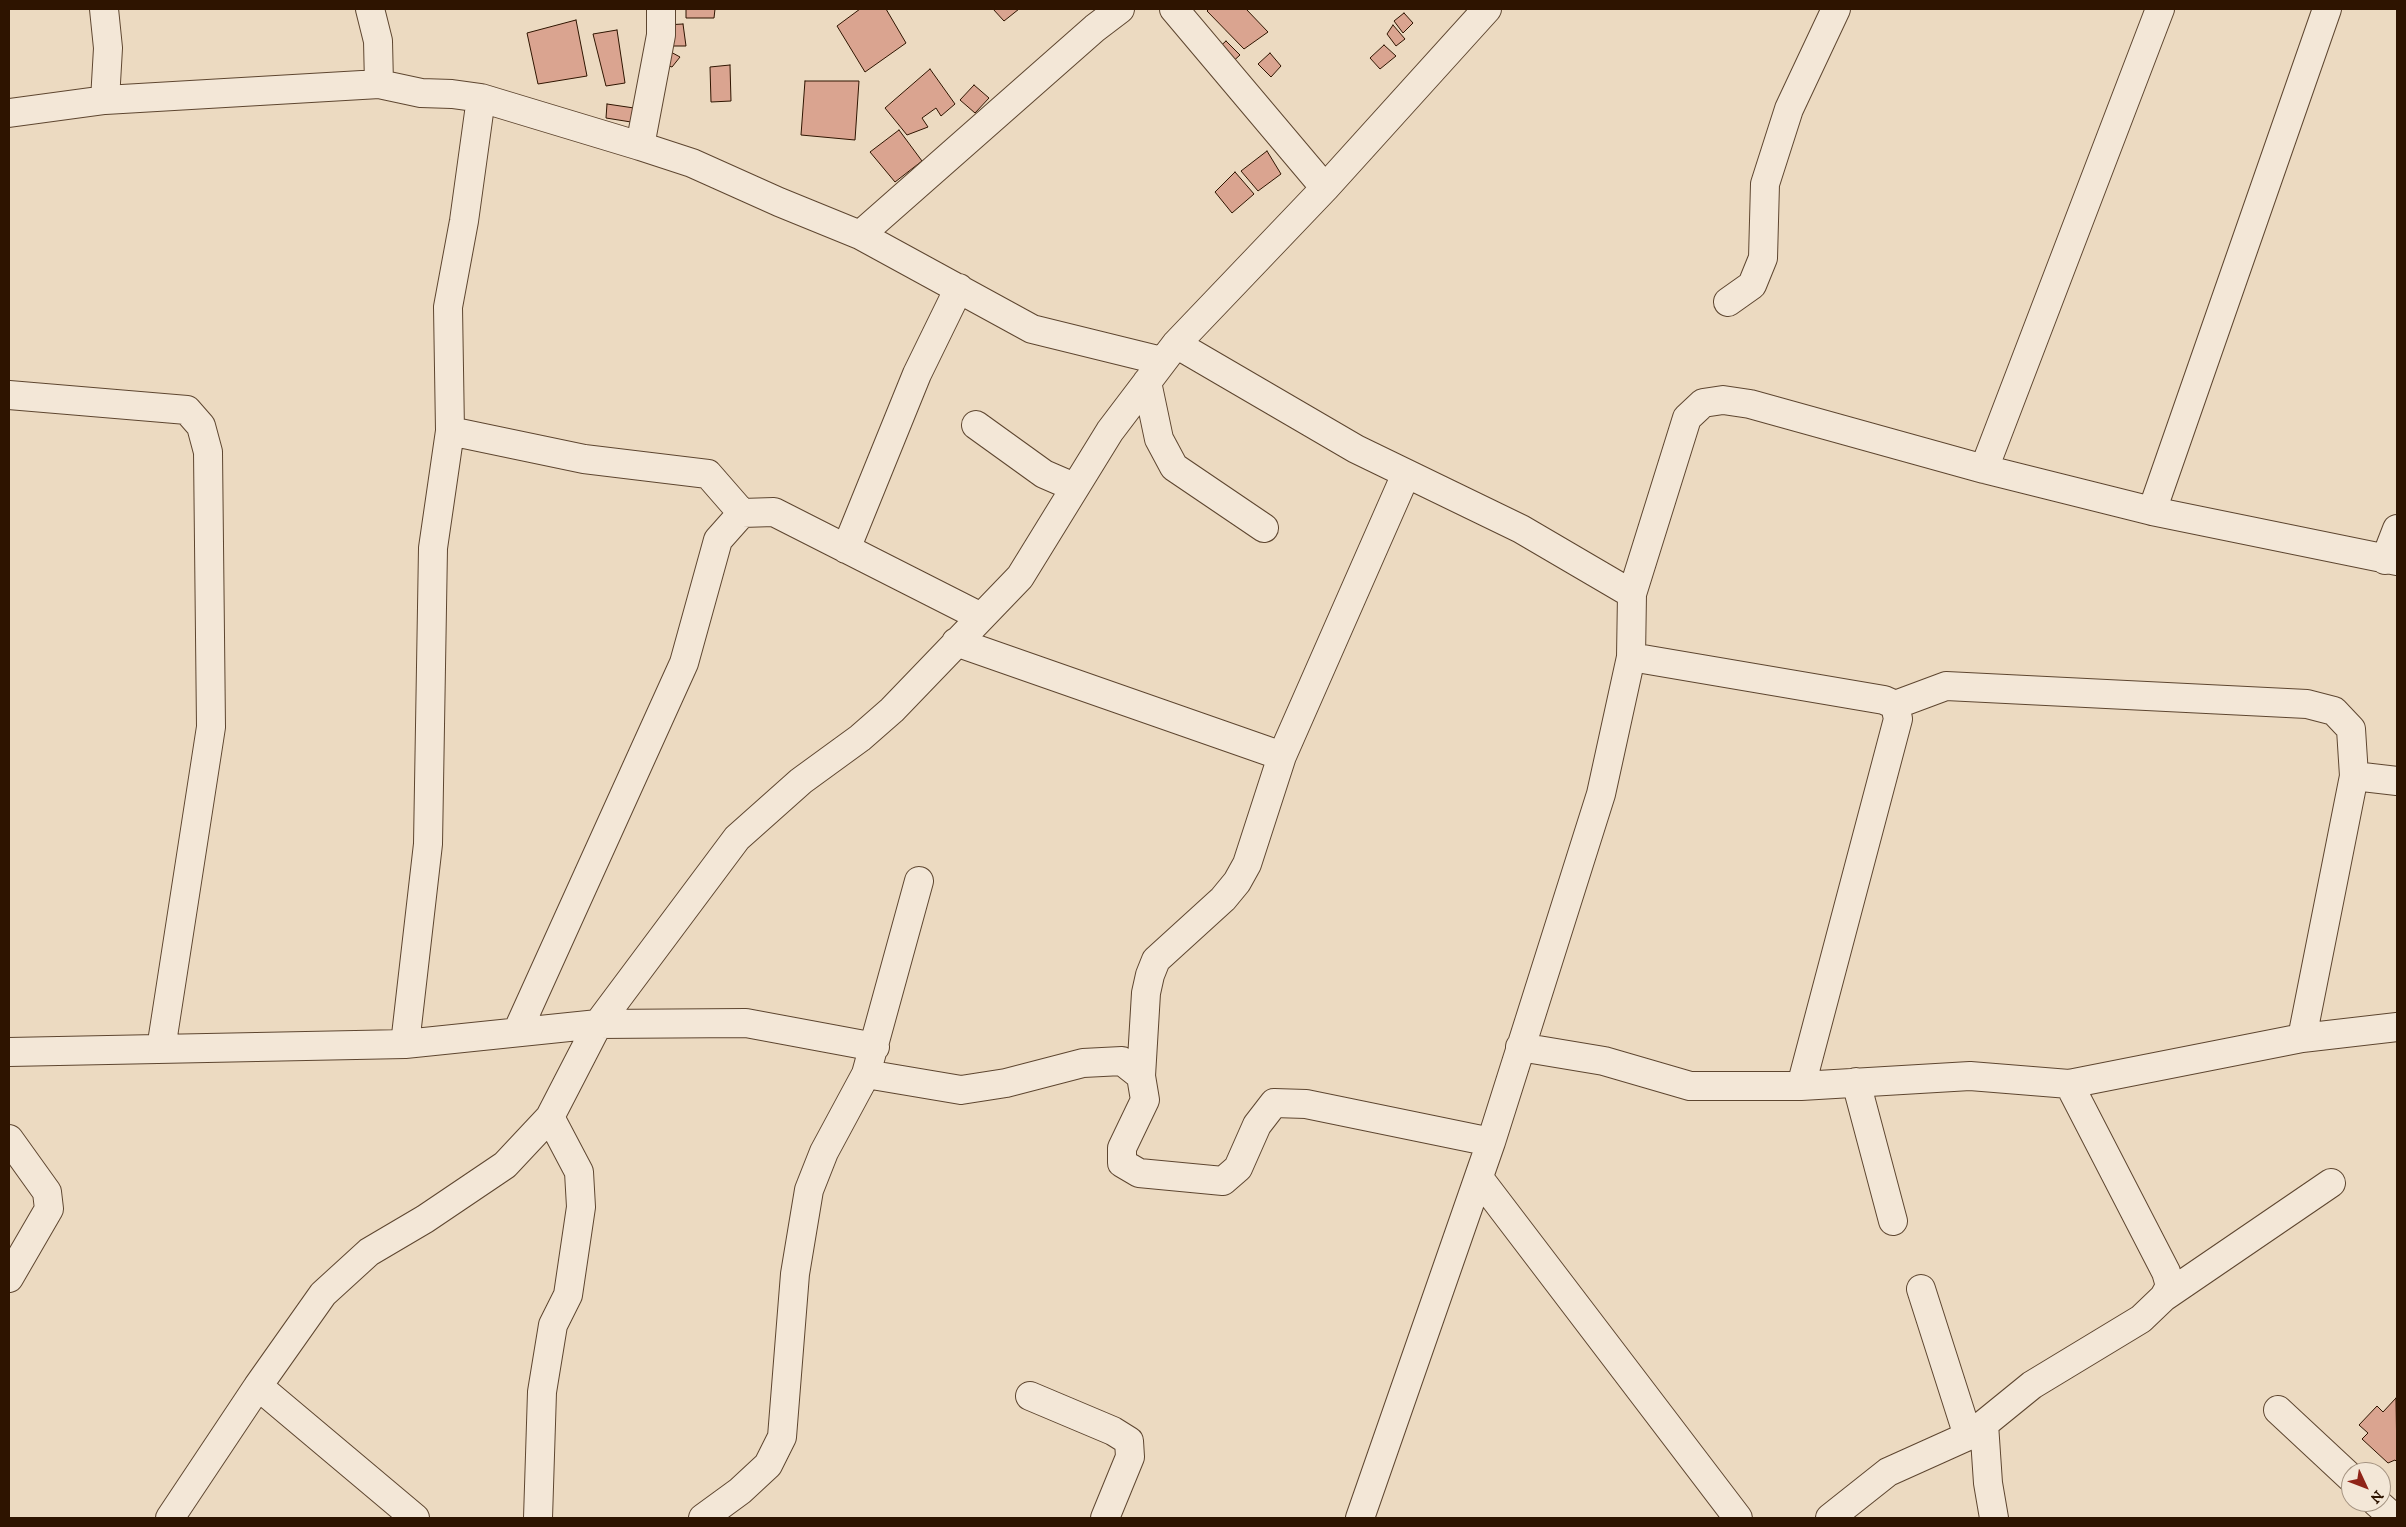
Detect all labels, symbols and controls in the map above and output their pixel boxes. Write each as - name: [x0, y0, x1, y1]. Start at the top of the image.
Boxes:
- north arrow: [2341, 1462, 2391, 1512]
- text: N: [2366, 1486, 2387, 1507]

